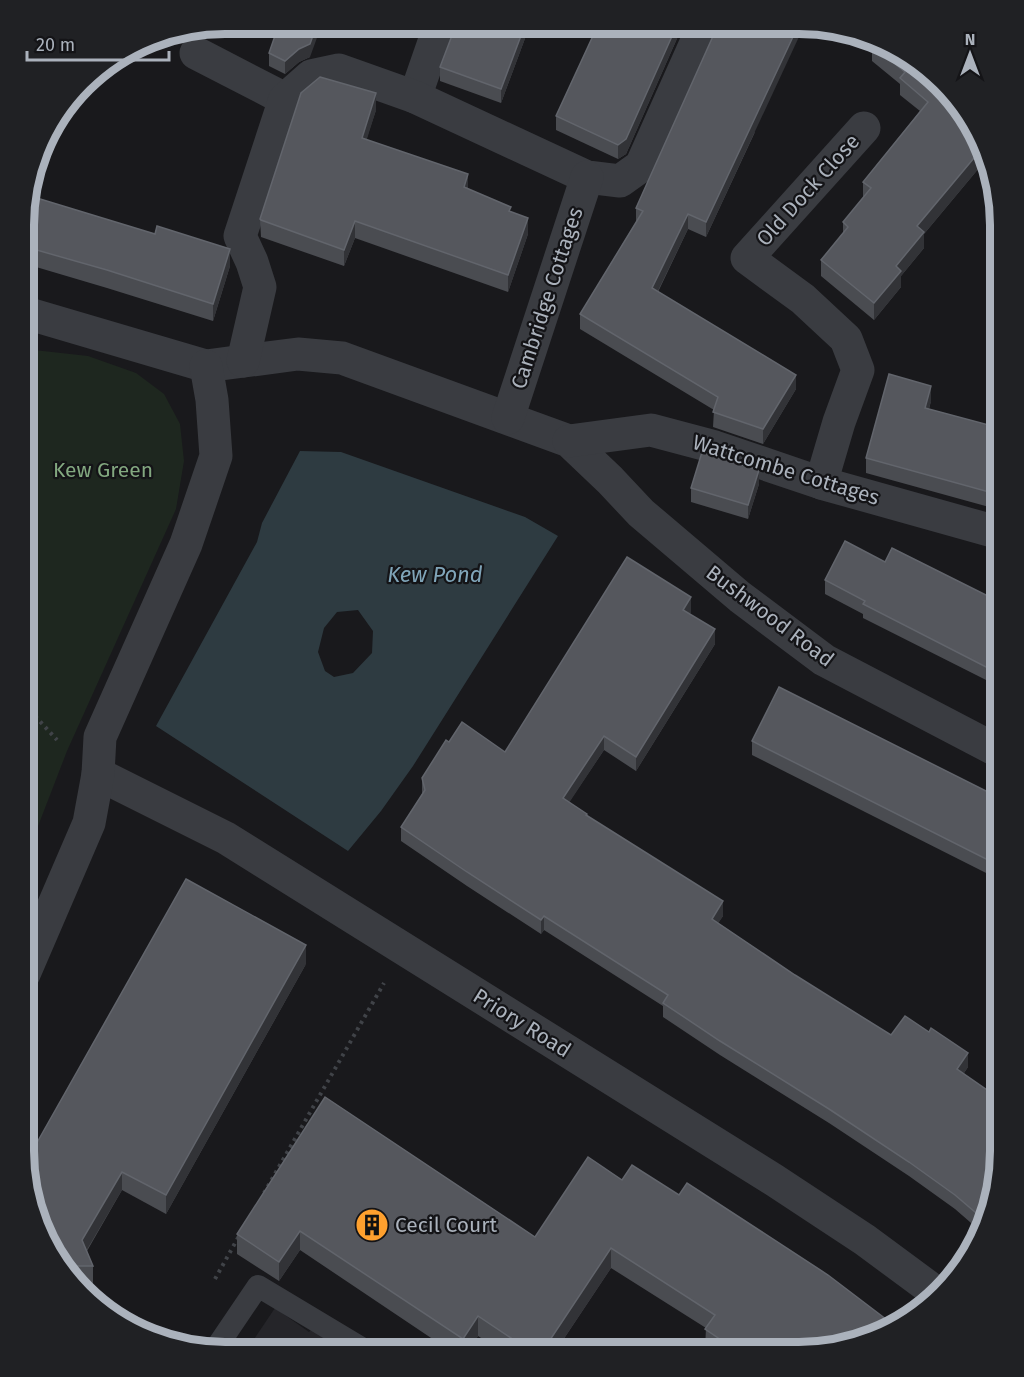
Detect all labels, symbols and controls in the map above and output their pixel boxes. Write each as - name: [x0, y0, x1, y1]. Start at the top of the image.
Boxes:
- scale bar: [27, 24, 170, 62]
- north arrow: [940, 24, 1000, 84]
- text: N: [965, 30, 975, 49]
- text: 20 m: [36, 34, 75, 56]
- street label: Old Dock Close: [751, 129, 865, 251]
- street label: Cambridge Cottages: [505, 204, 589, 392]
- street label: Wattcombe Cottages: [689, 429, 883, 511]
- park label: Kew Green: [53, 457, 153, 483]
- street label: Bushwood Road: [701, 560, 839, 672]
- water label: Kew Pond: [387, 561, 483, 588]
- street label: Priory Road: [468, 983, 576, 1063]
- building icon: Cecil Court: [354, 1207, 390, 1243]
- place label: Cecil Court: [395, 1212, 497, 1238]

